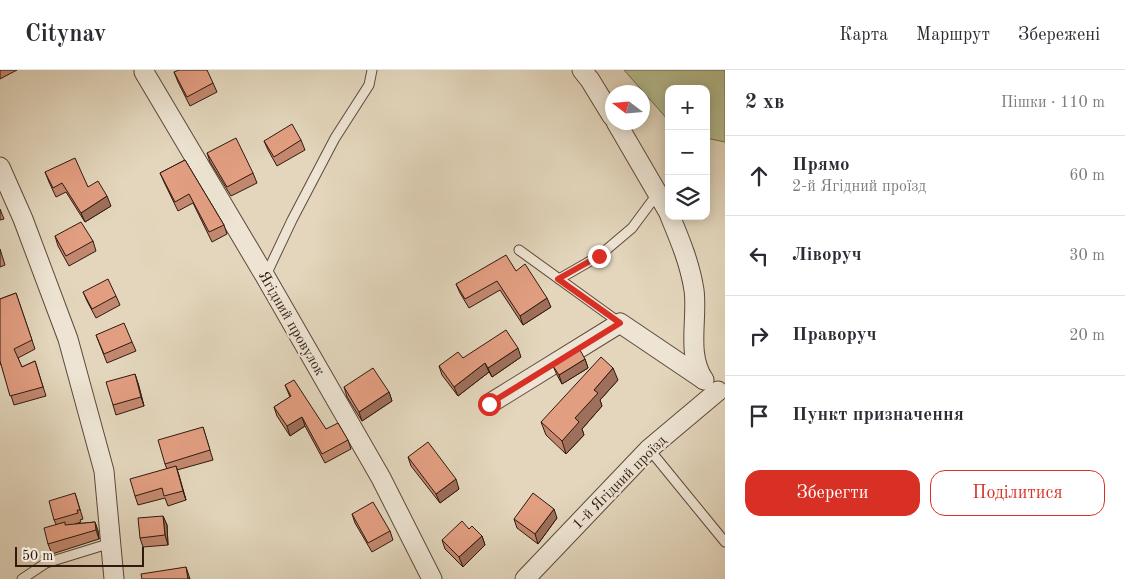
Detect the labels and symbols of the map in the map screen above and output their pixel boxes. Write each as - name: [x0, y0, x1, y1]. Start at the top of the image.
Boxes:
- north arrow: [605, 85, 650, 130]
- route end: [588, 245, 611, 268]
- street label: Ягідний провулок: [255, 269, 327, 379]
- route start: [478, 393, 501, 416]
- street label: 1-й Ягідний проїзд: [570, 433, 670, 533]
- scale bar: [15, 544, 144, 567]

